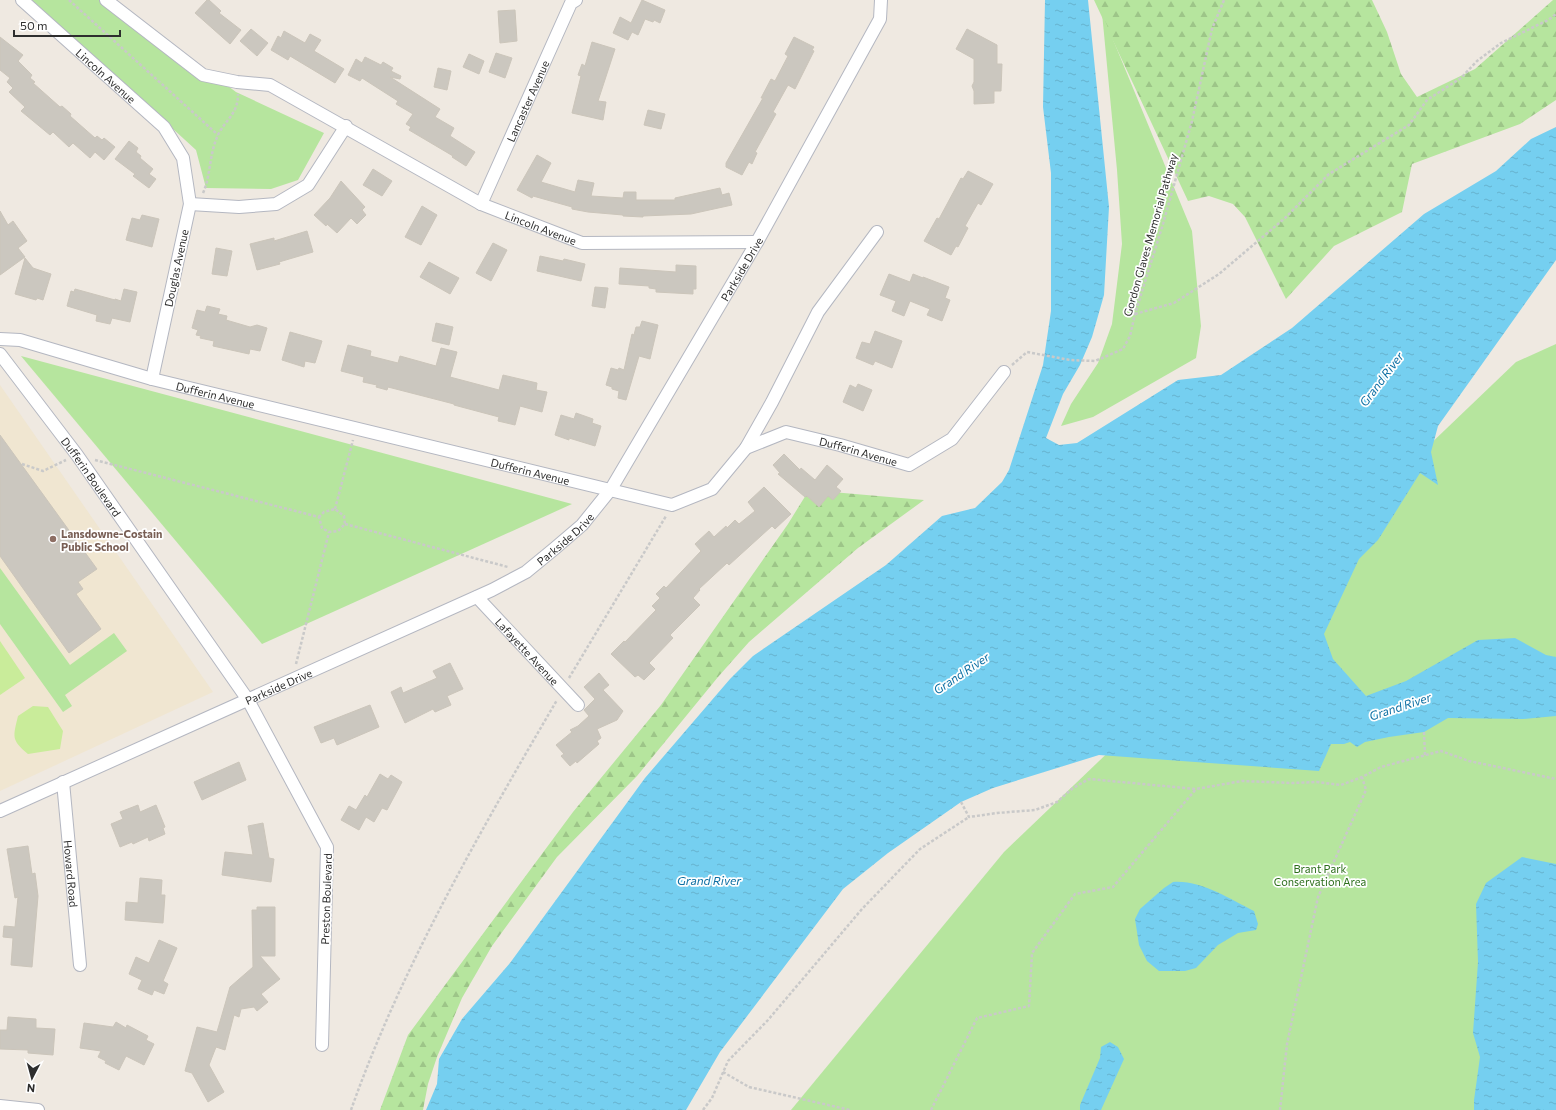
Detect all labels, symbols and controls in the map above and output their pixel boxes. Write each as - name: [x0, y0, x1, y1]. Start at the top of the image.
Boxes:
- scale bar: [14, 12, 120, 38]
- text: 50 m: [20, 18, 48, 32]
- street label: Lincoln Avenue: [74, 45, 139, 105]
- street label: Lancaster Avenue: [503, 58, 551, 144]
- street label: Gordon Glaves Memorial Pathway: [1120, 152, 1180, 318]
- street label: Lincoln Avenue: [503, 208, 579, 247]
- street label: Douglas Avenue: [161, 228, 191, 308]
- street label: Parkside Drive: [717, 234, 765, 303]
- water label: Grand River: [1356, 348, 1407, 409]
- street label: Dufferin Avenue: [175, 379, 256, 410]
- street label: Dufferin Boulevard: [59, 434, 124, 519]
- street label: Dufferin Avenue: [818, 434, 899, 468]
- street label: Dufferin Avenue: [490, 455, 571, 487]
- street label: Parkside Drive: [534, 510, 596, 567]
- place label: Lansdowne-Costain Public School: [61, 527, 162, 553]
- marker: Lansdowne-Costain Public School: [48, 534, 58, 544]
- street label: Lafayette Avenue: [493, 615, 562, 687]
- water label: Grand River: [930, 649, 993, 697]
- street label: Parkside Drive: [243, 665, 314, 707]
- water label: Grand River: [1367, 689, 1434, 723]
- street label: Howard Road: [62, 839, 81, 908]
- street label: Preston Boulevard: [318, 853, 334, 945]
- park label: Brant Park Conservation Area: [1274, 862, 1366, 888]
- water label: Grand River: [677, 873, 742, 887]
- north arrow: [12, 1058, 52, 1098]
- text: N: [26, 1082, 36, 1095]

